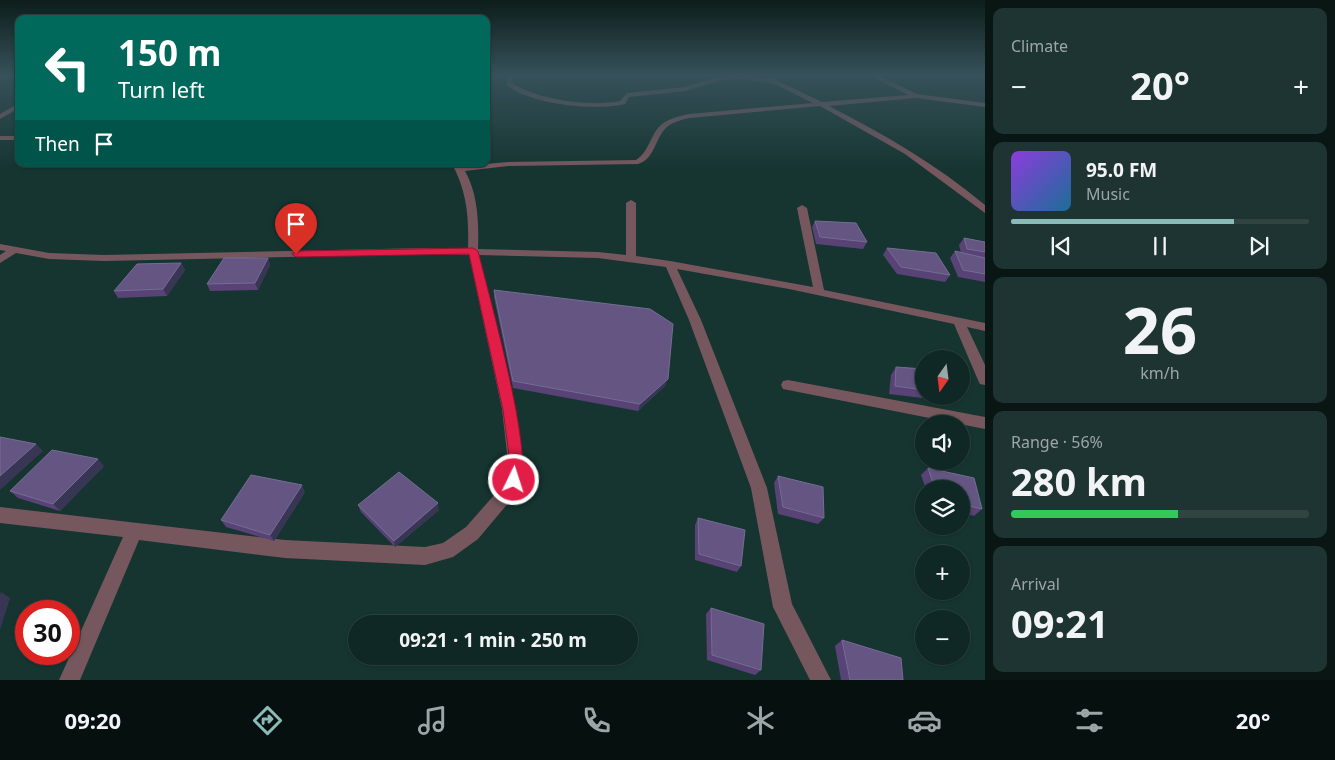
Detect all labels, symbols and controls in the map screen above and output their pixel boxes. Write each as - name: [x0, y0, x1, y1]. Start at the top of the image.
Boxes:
- text: 150 m: [118, 29, 221, 76]
- icon: left: [35, 35, 100, 100]
- text: Climate: [1011, 35, 1068, 57]
- text: 20°: [1130, 59, 1190, 111]
- text: −: [1011, 67, 1027, 105]
- text: +: [1293, 67, 1309, 105]
- text: Turn left: [118, 74, 205, 104]
- icon: arrive: [90, 130, 118, 158]
- text: Then: [35, 131, 80, 157]
- text: 95.0 FM: [1086, 157, 1157, 183]
- text: Music: [1086, 183, 1130, 205]
- pin: [275, 203, 317, 254]
- icon: arrive: [282, 210, 310, 238]
- icon: previous: [1047, 232, 1075, 260]
- icon: pause: [1146, 232, 1174, 260]
- icon: next: [1245, 232, 1273, 260]
- text: 26: [1123, 285, 1197, 373]
- north arrow: [915, 350, 970, 405]
- map controls: [915, 350, 970, 665]
- text: km/h: [1140, 362, 1180, 384]
- button: sound: [915, 415, 970, 470]
- text: Range · 56%: [1011, 431, 1103, 453]
- position arrow: [487, 453, 539, 505]
- text: 280 km: [1011, 455, 1147, 507]
- button: layers: [915, 480, 970, 535]
- button: +: [915, 545, 970, 600]
- text: Arrival: [1011, 573, 1060, 595]
- text: 09:21: [1011, 597, 1109, 649]
- speed limit sign: 30: [15, 600, 80, 665]
- button: −: [915, 610, 970, 665]
- text: 09:21 · 1 min · 250 m: [399, 627, 587, 653]
- icon: directions: [250, 703, 285, 738]
- icon: music: [415, 703, 450, 738]
- icon: phone: [579, 703, 614, 738]
- icon: climate: [743, 703, 778, 738]
- icon: car: [907, 703, 942, 738]
- icon: filters: [1072, 703, 1107, 738]
- text: 09:20: [65, 705, 121, 735]
- text: 20°: [1236, 705, 1270, 735]

